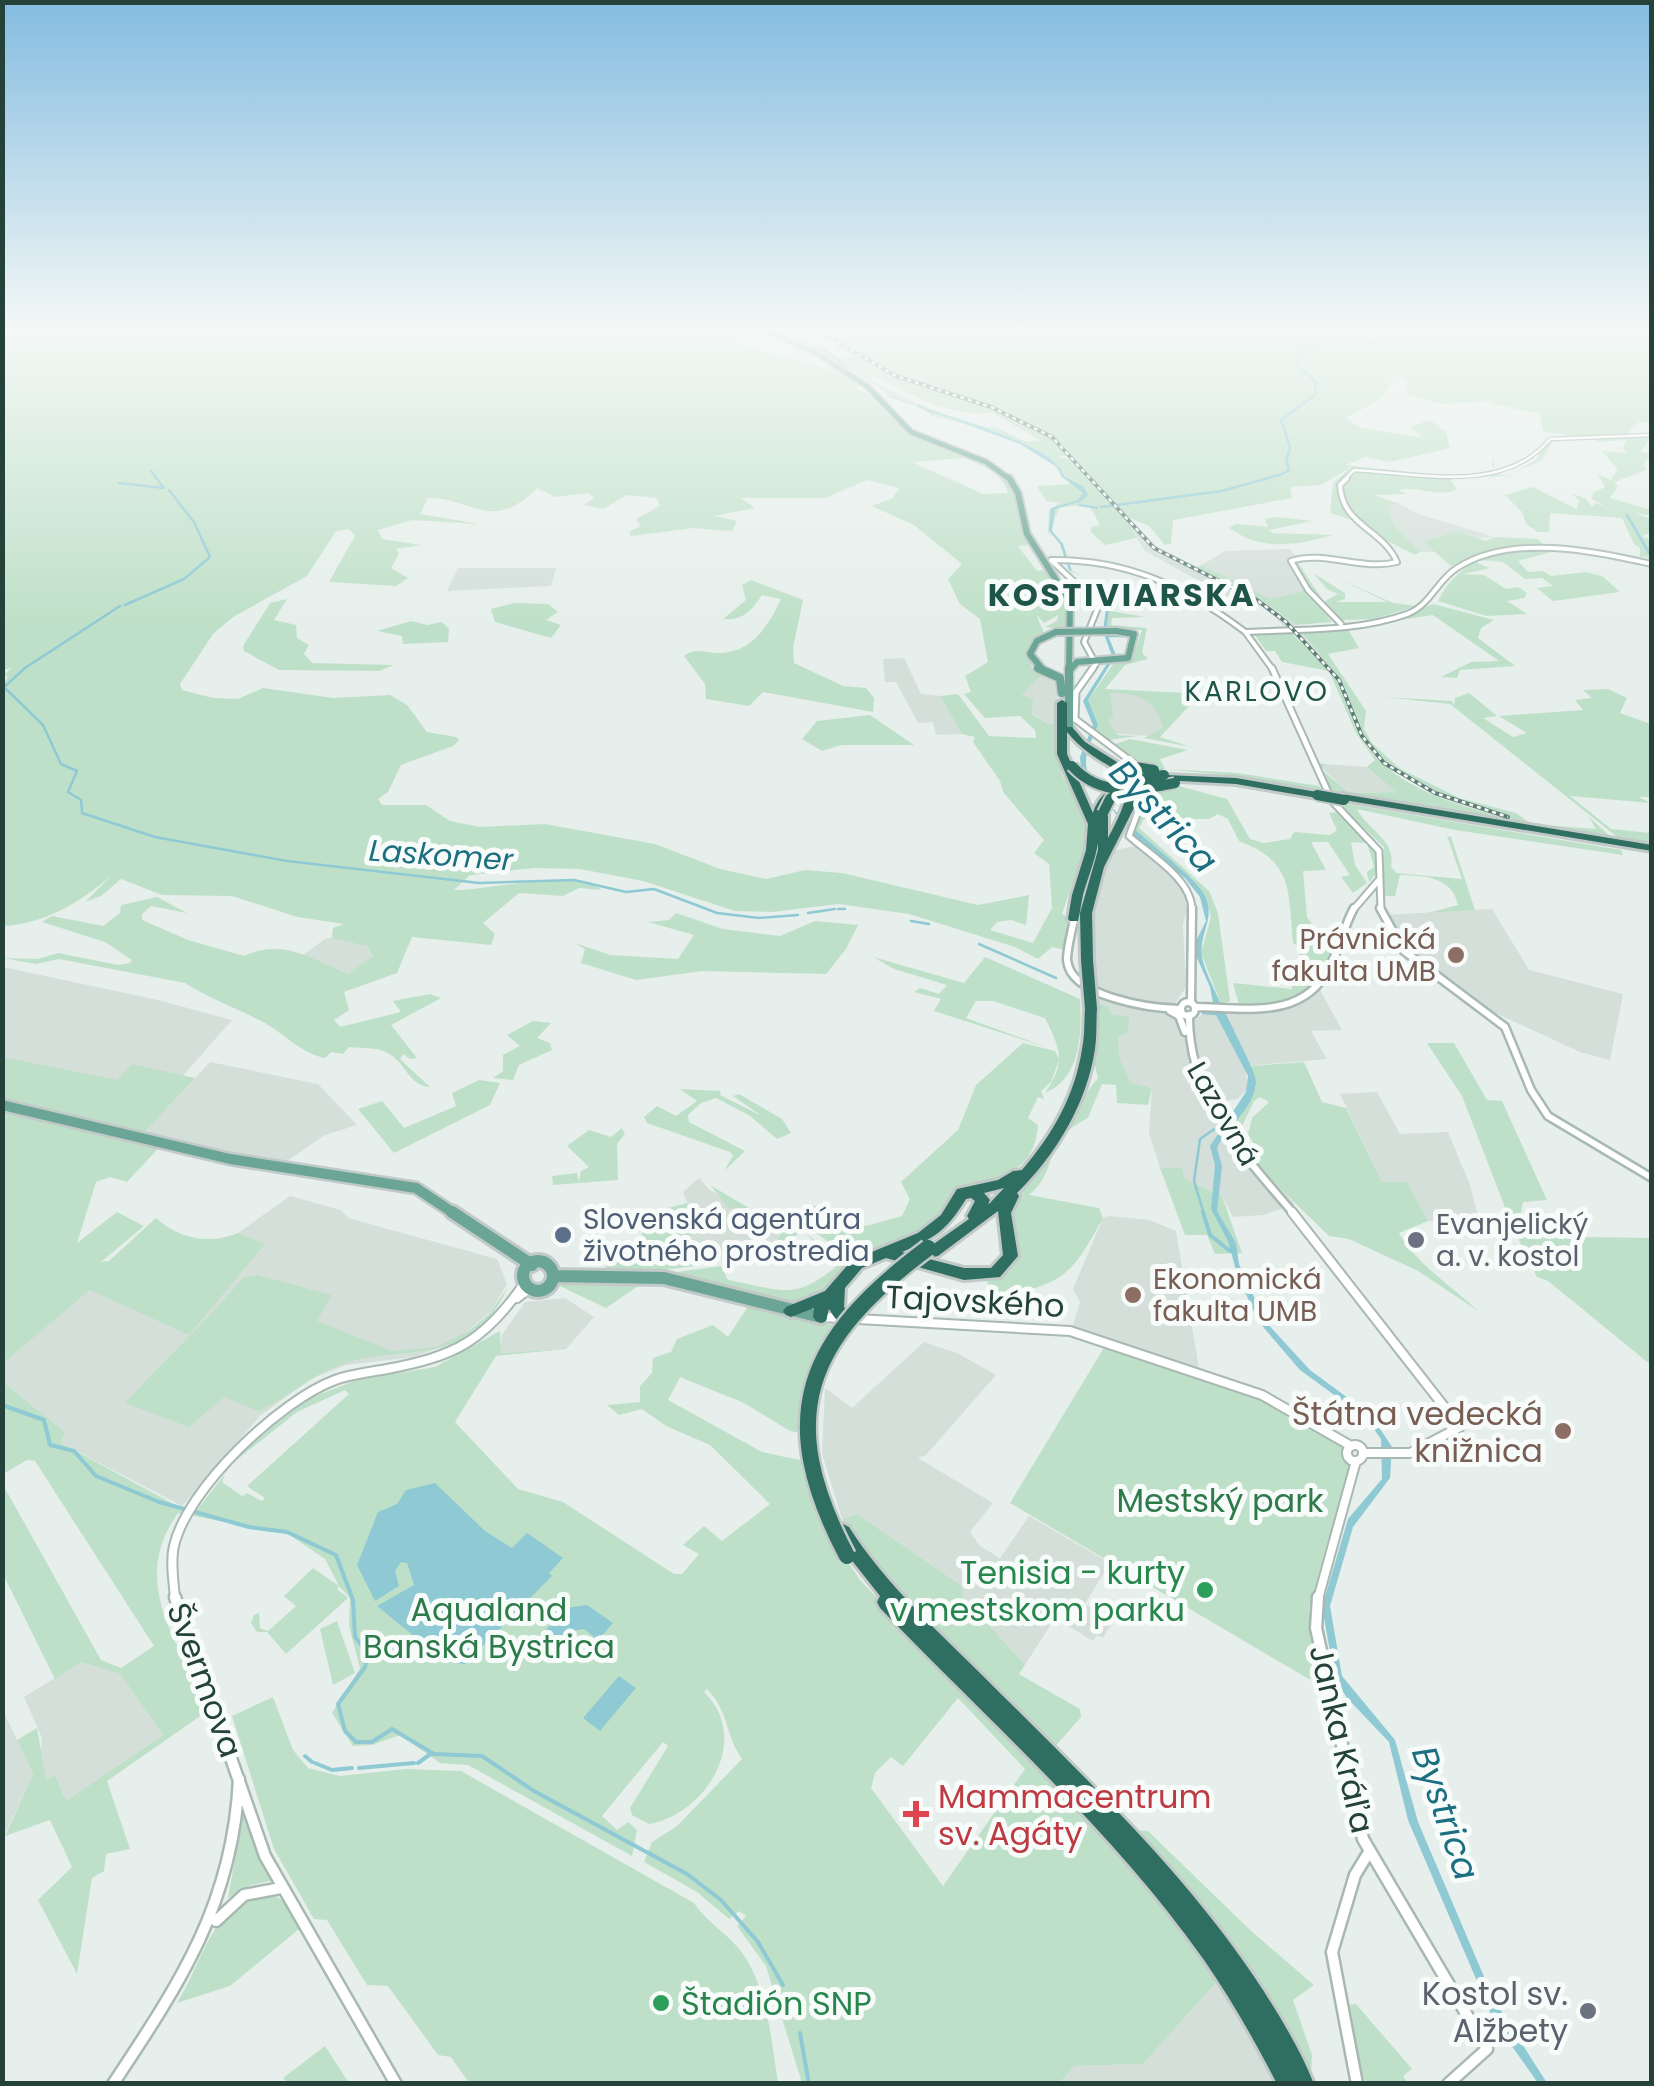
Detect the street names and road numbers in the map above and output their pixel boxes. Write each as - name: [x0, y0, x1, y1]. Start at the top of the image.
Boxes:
- street label: Lazovná: [1178, 1055, 1268, 1173]
- street label: Tajovského: [884, 1274, 1066, 1328]
- street label: Švermova: [156, 1596, 254, 1764]
- street label: Janka Kráľa: [1298, 1640, 1386, 1838]

